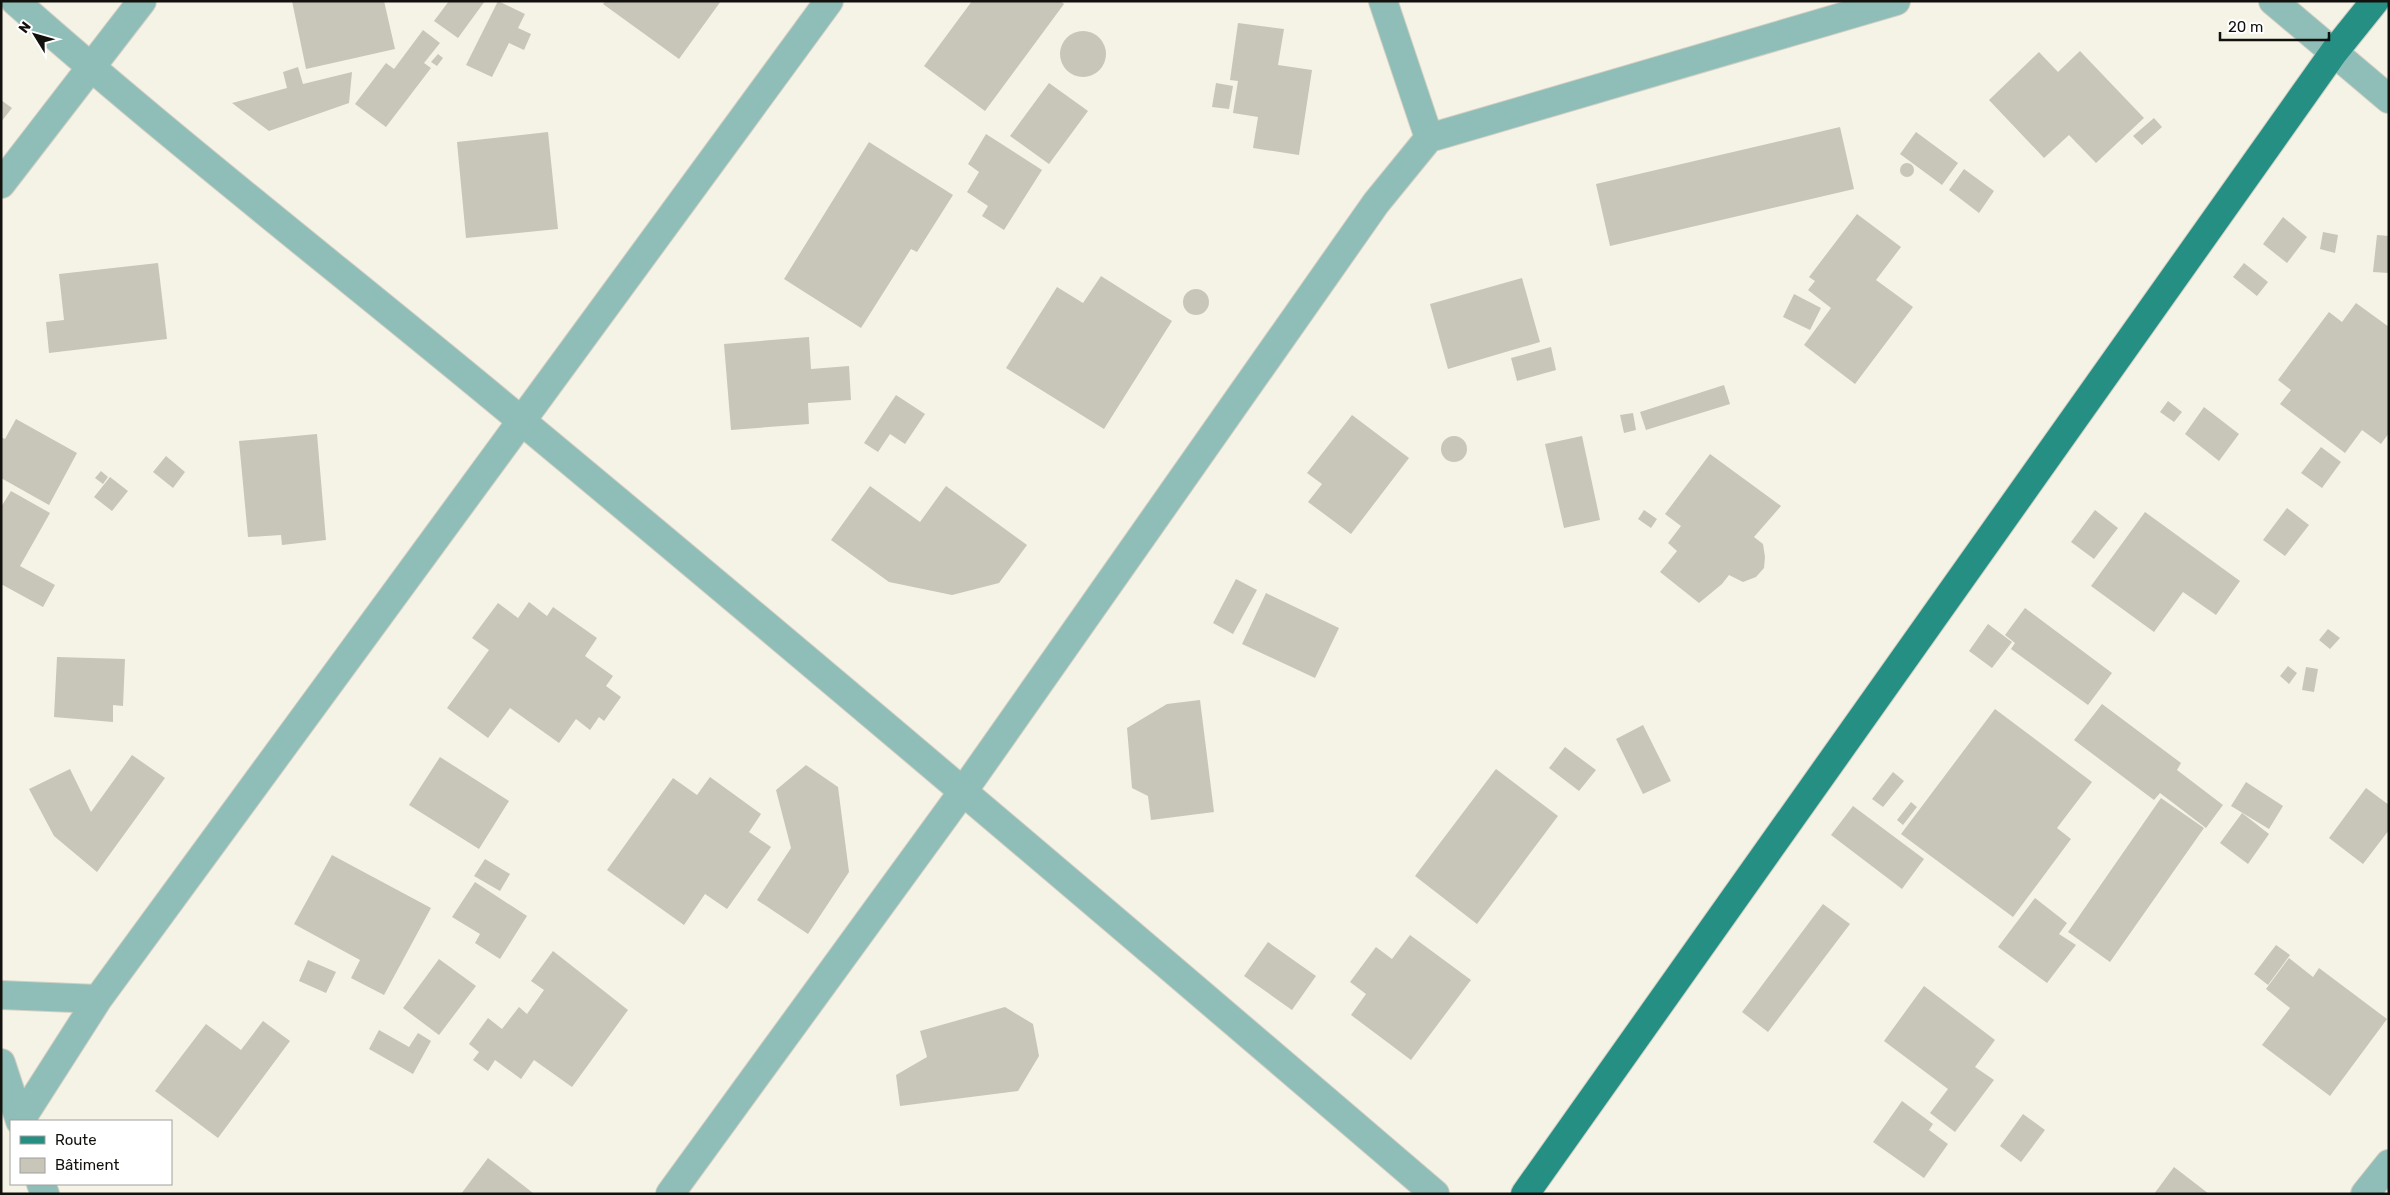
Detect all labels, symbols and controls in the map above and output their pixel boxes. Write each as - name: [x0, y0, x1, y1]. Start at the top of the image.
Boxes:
- north arrow: [10, 10, 60, 60]
- scale bar: [2220, 10, 2329, 42]
- text: N: [15, 18, 35, 37]
- text: 20 m: [2228, 18, 2263, 36]
- legend: [10, 1120, 172, 1185]
- text: Route: [55, 1131, 97, 1149]
- text: Bâtiment: [55, 1156, 119, 1174]

